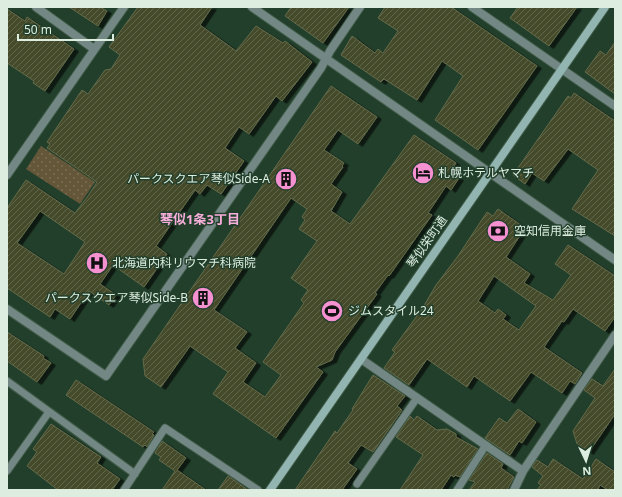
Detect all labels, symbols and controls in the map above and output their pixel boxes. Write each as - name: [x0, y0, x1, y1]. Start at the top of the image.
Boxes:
- scale bar: [18, 16, 113, 42]
- text: 50 m: [24, 21, 52, 38]
- hotel icon: 札幌ホテルヤマチ: [410, 160, 436, 186]
- place label: 札幌ホテルヤマチ: [438, 164, 534, 181]
- building icon: パークスクエア琴似Side-A: [273, 166, 299, 192]
- place label: パークスクエア琴似Side-A: [127, 170, 270, 187]
- district label: 琴似1条3丁目: [160, 210, 240, 228]
- street label: 琴似栄町通: [402, 212, 451, 271]
- bank icon: 空知信用金庫: [485, 218, 511, 244]
- place label: 空知信用金庫: [514, 222, 586, 239]
- hospital icon: 北海道内科リウマチ科病院: [84, 250, 110, 276]
- place label: 北海道内科リウマチ科病院: [112, 254, 256, 271]
- building icon: パークスクエア琴似Side-B: [190, 285, 216, 311]
- place label: パークスクエア琴似Side-B: [45, 289, 188, 306]
- sports icon: ジムスタイル24: [319, 298, 345, 324]
- place label: ジムスタイル24: [348, 302, 434, 319]
- north arrow: [566, 441, 606, 481]
- text: N: [582, 464, 592, 479]

